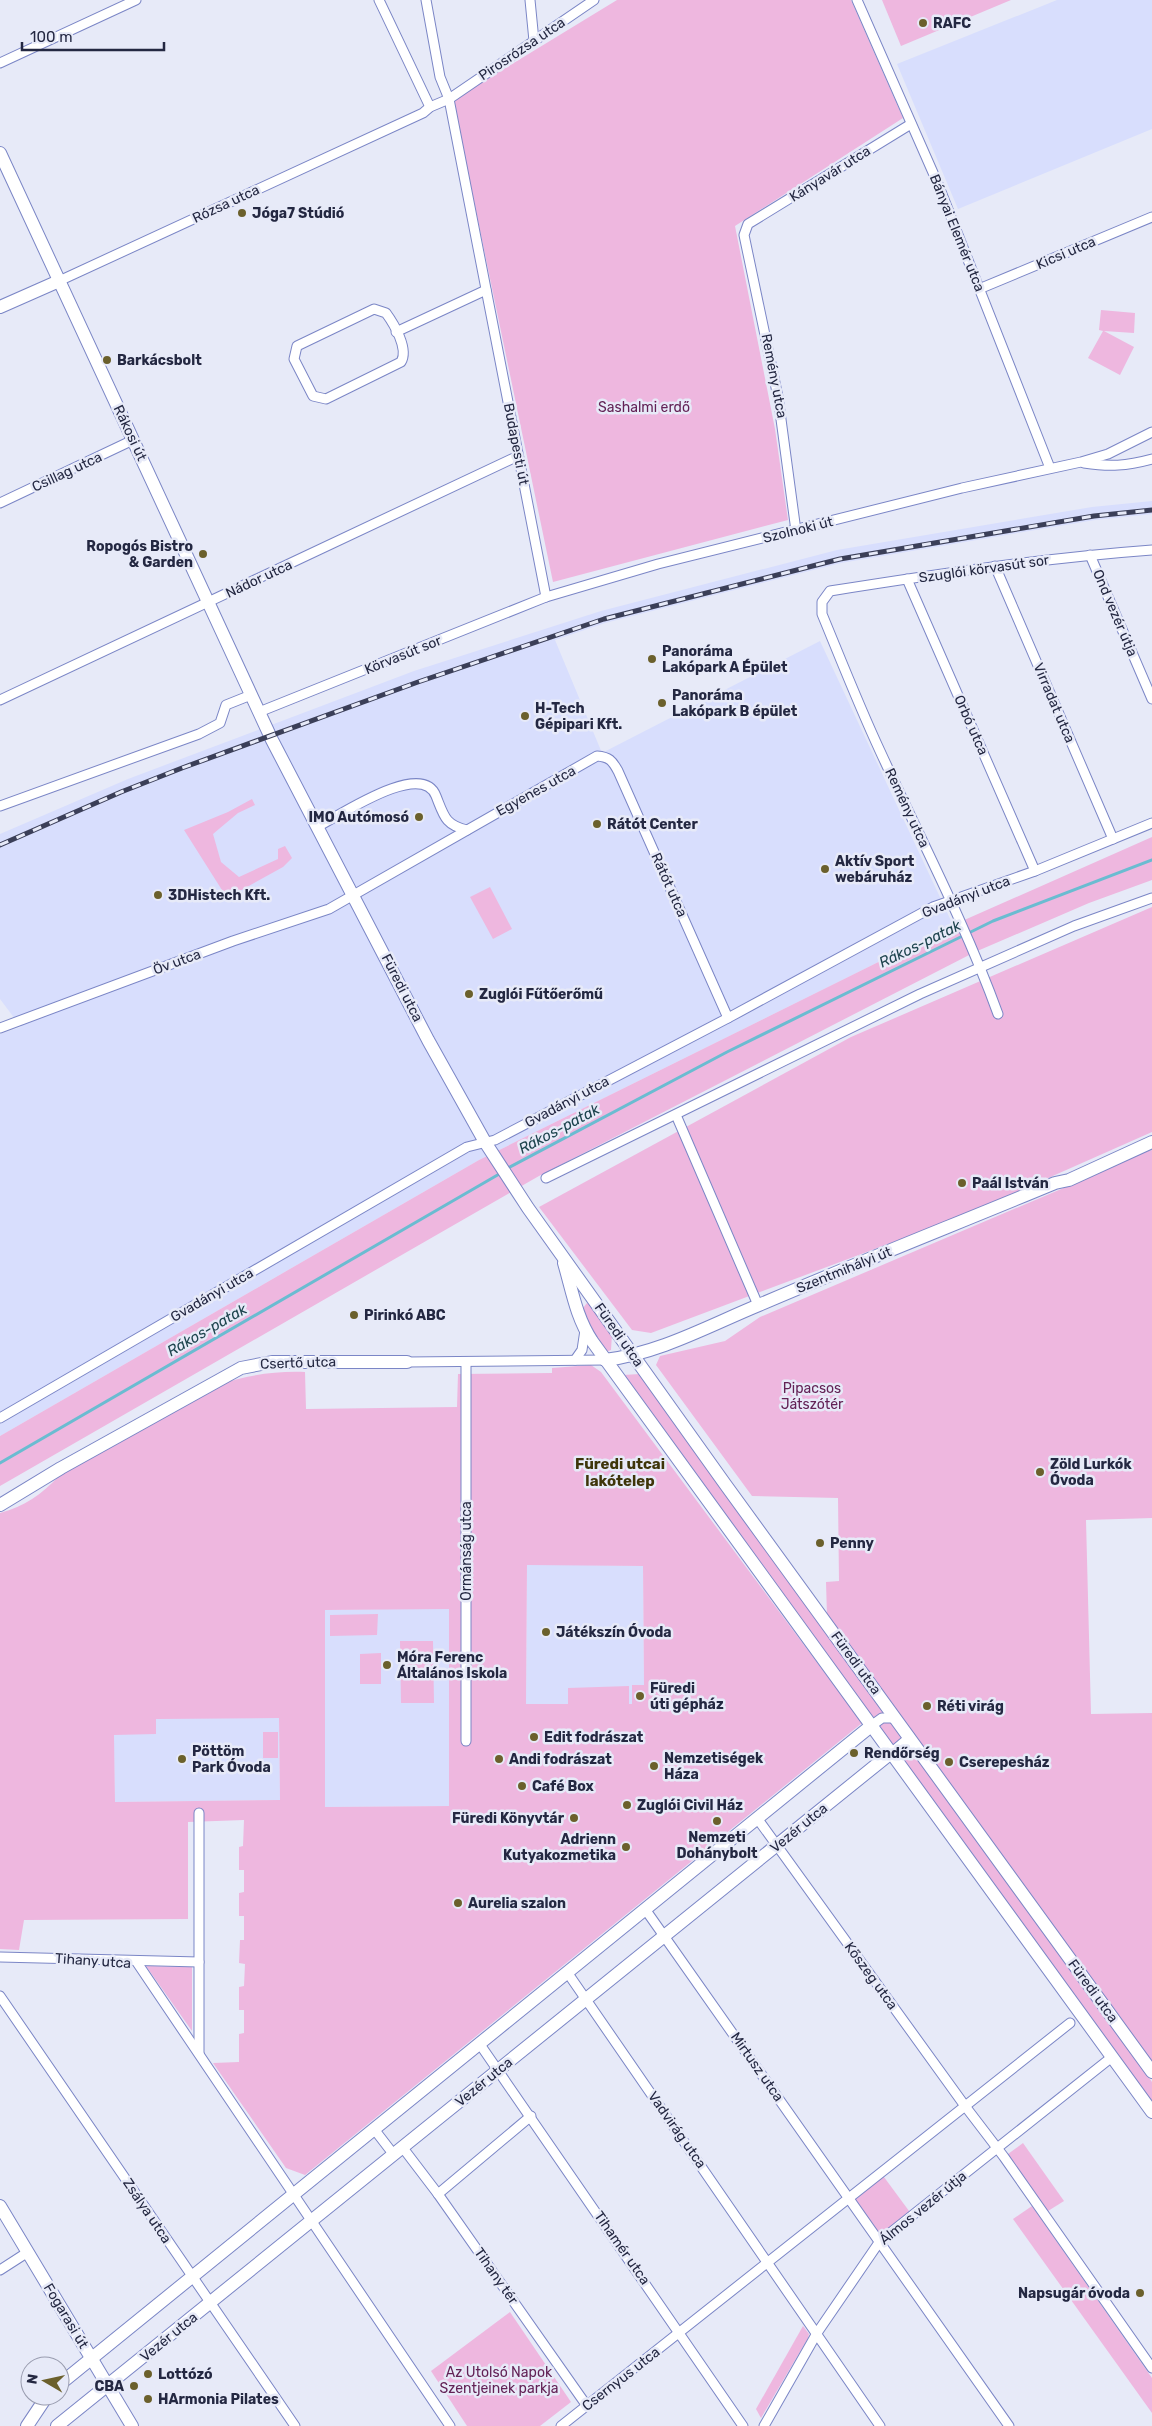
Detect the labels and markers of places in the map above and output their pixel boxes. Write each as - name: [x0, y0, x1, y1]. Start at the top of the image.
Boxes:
- place label: RAFC: [933, 15, 971, 32]
- marker: RAFC: [917, 17, 929, 29]
- place label: Jóga7 Stúdió: [252, 205, 344, 222]
- marker: Jóga7 Stúdió: [236, 207, 248, 219]
- place label: Barkácsbolt: [117, 352, 202, 369]
- marker: Barkácsbolt: [101, 354, 113, 366]
- place label: Ropogós Bistro & Garden: [86, 538, 193, 571]
- marker: Ropogós Bistro & Garden: [197, 548, 209, 560]
- place label: Panoráma Lakópark A Épület: [662, 643, 788, 676]
- marker: Panoráma Lakópark A Épület: [646, 653, 658, 665]
- place label: Panoráma Lakópark B épület: [672, 687, 798, 720]
- marker: Panoráma Lakópark B épület: [656, 697, 668, 709]
- place label: H-Tech Gépipari Kft.: [535, 700, 622, 733]
- marker: H-Tech Gépipari Kft.: [519, 710, 531, 722]
- place label: IMO Autómosó: [309, 809, 409, 826]
- marker: IMO Autómosó: [413, 811, 425, 823]
- place label: Rátót Center: [607, 816, 698, 833]
- marker: Rátót Center: [591, 818, 603, 830]
- place label: Aktív Sport webáruház: [835, 853, 915, 886]
- marker: Aktív Sport webáruház: [819, 863, 831, 875]
- place label: 3DHistech Kft.: [168, 887, 270, 904]
- marker: 3DHistech Kft.: [152, 889, 164, 901]
- place label: Zuglói Fűtőerőmű: [479, 986, 603, 1003]
- marker: Zuglói Fűtőerőmű: [463, 988, 475, 1000]
- place label: Paál István: [972, 1175, 1049, 1192]
- marker: Paál István: [956, 1177, 968, 1189]
- place label: Pirinkó ABC: [364, 1307, 446, 1324]
- marker: Pirinkó ABC: [348, 1309, 360, 1321]
- place label: Zöld Lurkók Óvoda: [1050, 1456, 1132, 1489]
- marker: Zöld Lurkók Óvoda: [1034, 1466, 1046, 1478]
- place label: Penny: [830, 1535, 874, 1552]
- marker: Penny: [814, 1537, 826, 1549]
- place label: Játékszín Óvoda: [556, 1623, 672, 1641]
- marker: Játékszín Óvoda: [540, 1626, 552, 1638]
- place label: Móra Ferenc Általános Iskola: [397, 1649, 507, 1682]
- marker: Móra Ferenc Általános Iskola: [381, 1659, 393, 1671]
- place label: Füredi úti gépház: [650, 1680, 724, 1713]
- marker: Füredi úti gépház: [634, 1690, 646, 1702]
- place label: Réti virág: [937, 1698, 1004, 1715]
- marker: Réti virág: [921, 1700, 933, 1712]
- place label: Edit fodrászat: [544, 1729, 644, 1746]
- marker: Edit fodrászat: [528, 1731, 540, 1743]
- place label: Pöttöm Park Óvoda: [192, 1743, 271, 1776]
- place label: Rendőrség: [864, 1745, 940, 1762]
- marker: Rendőrség: [848, 1747, 860, 1759]
- place label: Nemzetiségek Háza: [664, 1750, 764, 1783]
- place label: Andi fodrászat: [509, 1751, 612, 1768]
- marker: Pöttöm Park Óvoda: [176, 1753, 188, 1765]
- marker: Andi fodrászat: [493, 1753, 505, 1765]
- place label: Cserepesház: [959, 1754, 1050, 1771]
- marker: Cserepesház: [943, 1756, 955, 1768]
- marker: Nemzetiségek Háza: [648, 1760, 660, 1772]
- place label: Café Box: [532, 1778, 595, 1795]
- marker: Café Box: [516, 1780, 528, 1792]
- place label: Zuglói Civil Ház: [637, 1797, 743, 1814]
- marker: Zuglói Civil Ház: [621, 1799, 633, 1811]
- place label: Füredi Könyvtár: [452, 1810, 565, 1827]
- marker: Füredi Könyvtár: [568, 1812, 580, 1824]
- marker: Nemzeti Dohánybolt: [711, 1815, 723, 1827]
- place label: Nemzeti Dohánybolt: [677, 1829, 758, 1862]
- place label: Adrienn Kutyakozmetika: [503, 1831, 616, 1864]
- marker: Adrienn Kutyakozmetika: [620, 1841, 632, 1853]
- place label: Aurelia szalon: [468, 1895, 566, 1912]
- marker: Aurelia szalon: [452, 1897, 464, 1909]
- place label: Napsugár óvoda: [1018, 2285, 1130, 2302]
- marker: Napsugár óvoda: [1134, 2287, 1146, 2299]
- place label: Lottózó: [158, 2366, 213, 2383]
- marker: Lottózó: [142, 2368, 154, 2380]
- place label: CBA: [94, 2378, 124, 2395]
- marker: CBA: [128, 2380, 140, 2392]
- place label: HArmonia Pilates: [158, 2391, 279, 2408]
- marker: HArmonia Pilates: [142, 2393, 154, 2405]

